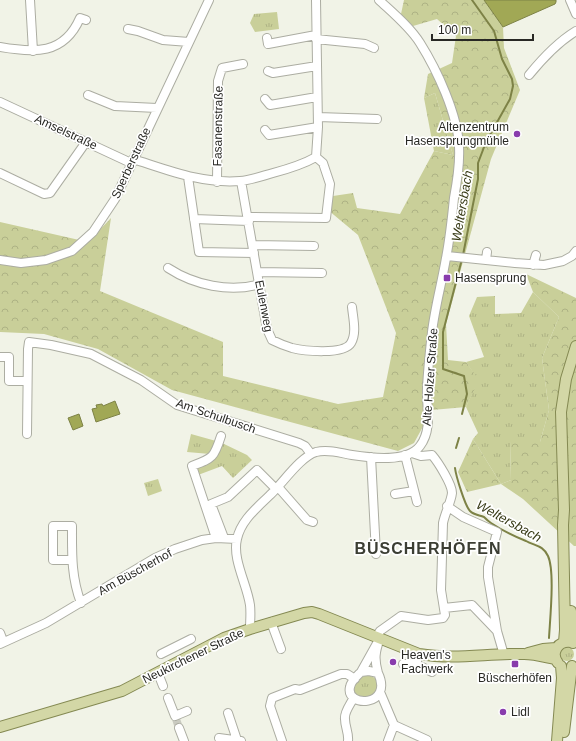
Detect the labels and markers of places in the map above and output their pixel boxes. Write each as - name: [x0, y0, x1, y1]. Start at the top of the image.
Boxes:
- place label: Altenzentrum Hasensprungmühle: [405, 120, 509, 148]
- marker: Altenzentrum Hasensprungmühle: [512, 129, 522, 139]
- place label: Hasensprung: [455, 271, 526, 285]
- marker: Hasensprung: [442, 273, 452, 283]
- place label: Heaven's Fachwerk: [401, 648, 454, 676]
- marker: Heaven's Fachwerk: [388, 657, 398, 667]
- marker: Büscherhöfen: [510, 659, 520, 669]
- place label: Büscherhöfen: [478, 671, 552, 685]
- place label: Lidl: [511, 705, 530, 719]
- marker: Lidl: [498, 707, 508, 717]

